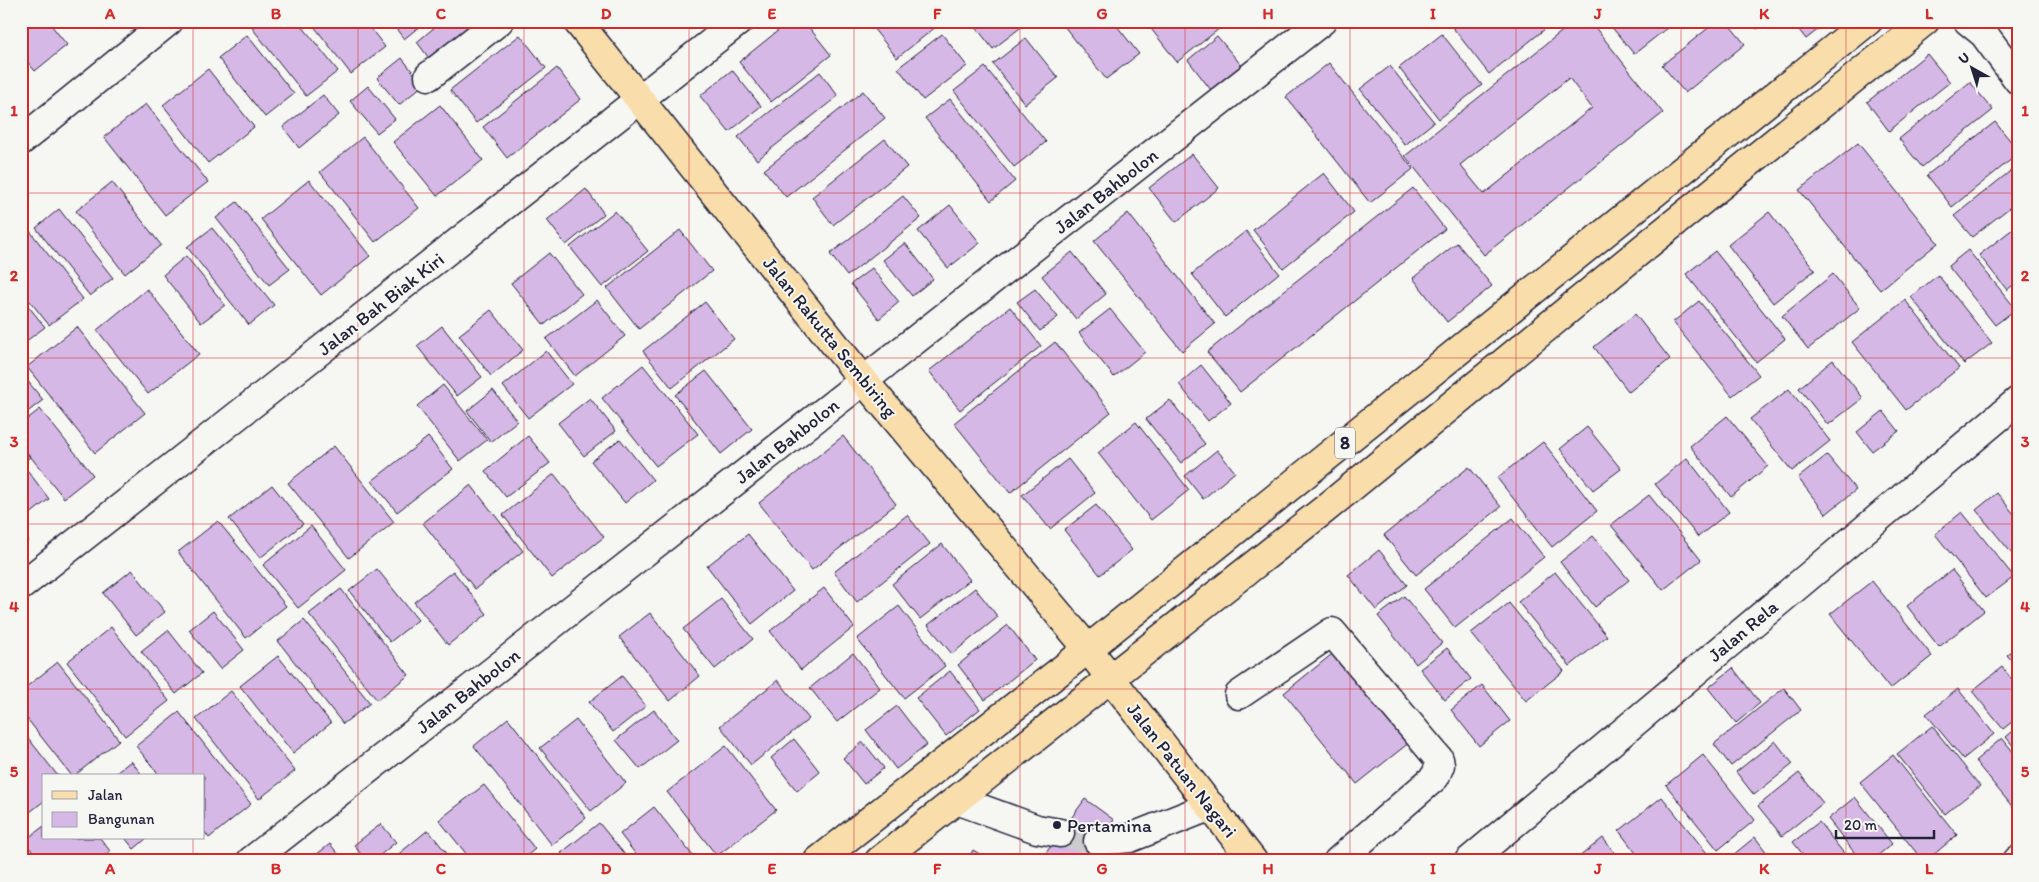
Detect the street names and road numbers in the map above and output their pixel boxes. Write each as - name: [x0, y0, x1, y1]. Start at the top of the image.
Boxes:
- street label: Jalan Bahbolon: [1050, 143, 1163, 239]
- street label: Jalan Bah Biak Kiri: [313, 248, 449, 360]
- street label: Jalan Rakutta Sembiring: [758, 252, 902, 422]
- street label: Jalan Bahbolon: [731, 393, 844, 489]
- road number: 8: [1335, 428, 1355, 458]
- street label: Jalan Rela: [1703, 595, 1783, 667]
- street label: Jalan Bahbolon: [412, 643, 525, 739]
- street label: Jalan Patuan Nagari: [1122, 698, 1242, 842]

